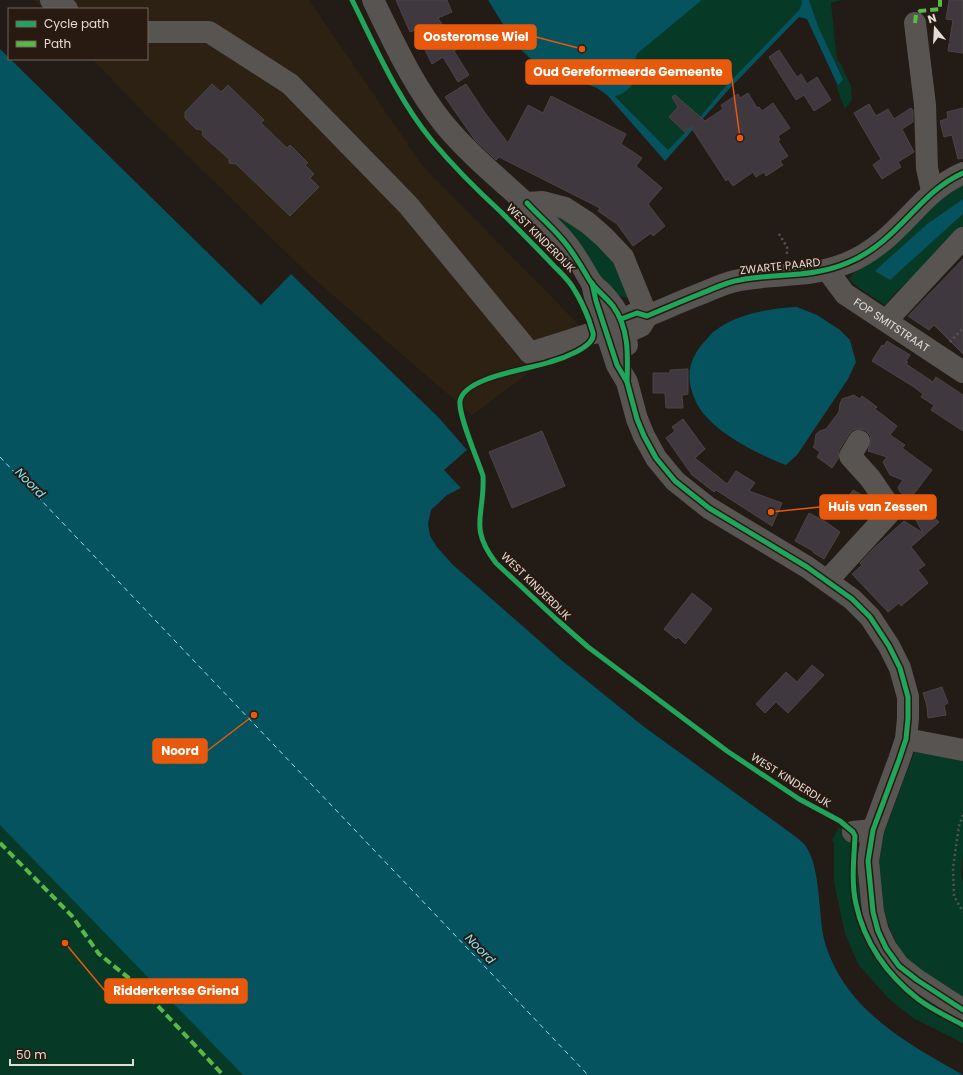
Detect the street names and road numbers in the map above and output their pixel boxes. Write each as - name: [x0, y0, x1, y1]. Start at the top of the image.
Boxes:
- street label: WEST KINDERDIJK: [503, 200, 579, 276]
- street label: ZWARTE PAARD: [739, 254, 821, 278]
- street label: FOP SMITSTRAAT: [851, 294, 933, 356]
- street label: WEST KINDERDIJK: [497, 548, 575, 624]
- street label: WEST KINDERDIJK: [748, 749, 834, 811]

